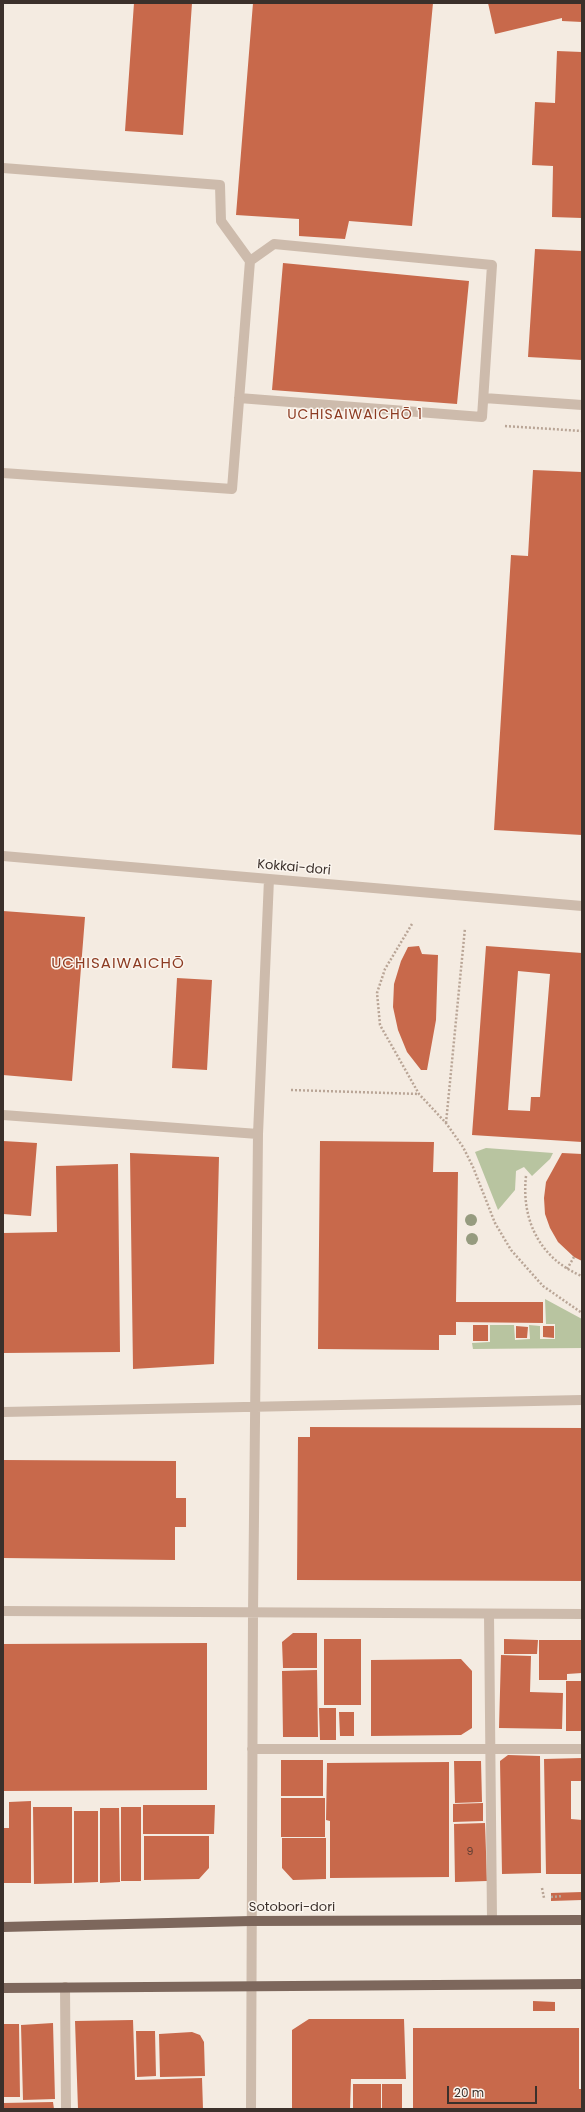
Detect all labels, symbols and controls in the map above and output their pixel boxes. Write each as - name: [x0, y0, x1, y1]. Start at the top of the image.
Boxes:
- district label: UCHISAIWAICHŌ 1: [287, 407, 423, 423]
- street label: Kokkai-dori: [257, 857, 331, 879]
- district label: UCHISAIWAICHŌ: [51, 955, 185, 973]
- house number: 9: [467, 1845, 473, 1859]
- street label: Sotobori-dori: [249, 1900, 335, 1916]
- scale bar: [449, 2078, 539, 2104]
- text: 20 m: [454, 2084, 484, 2101]

